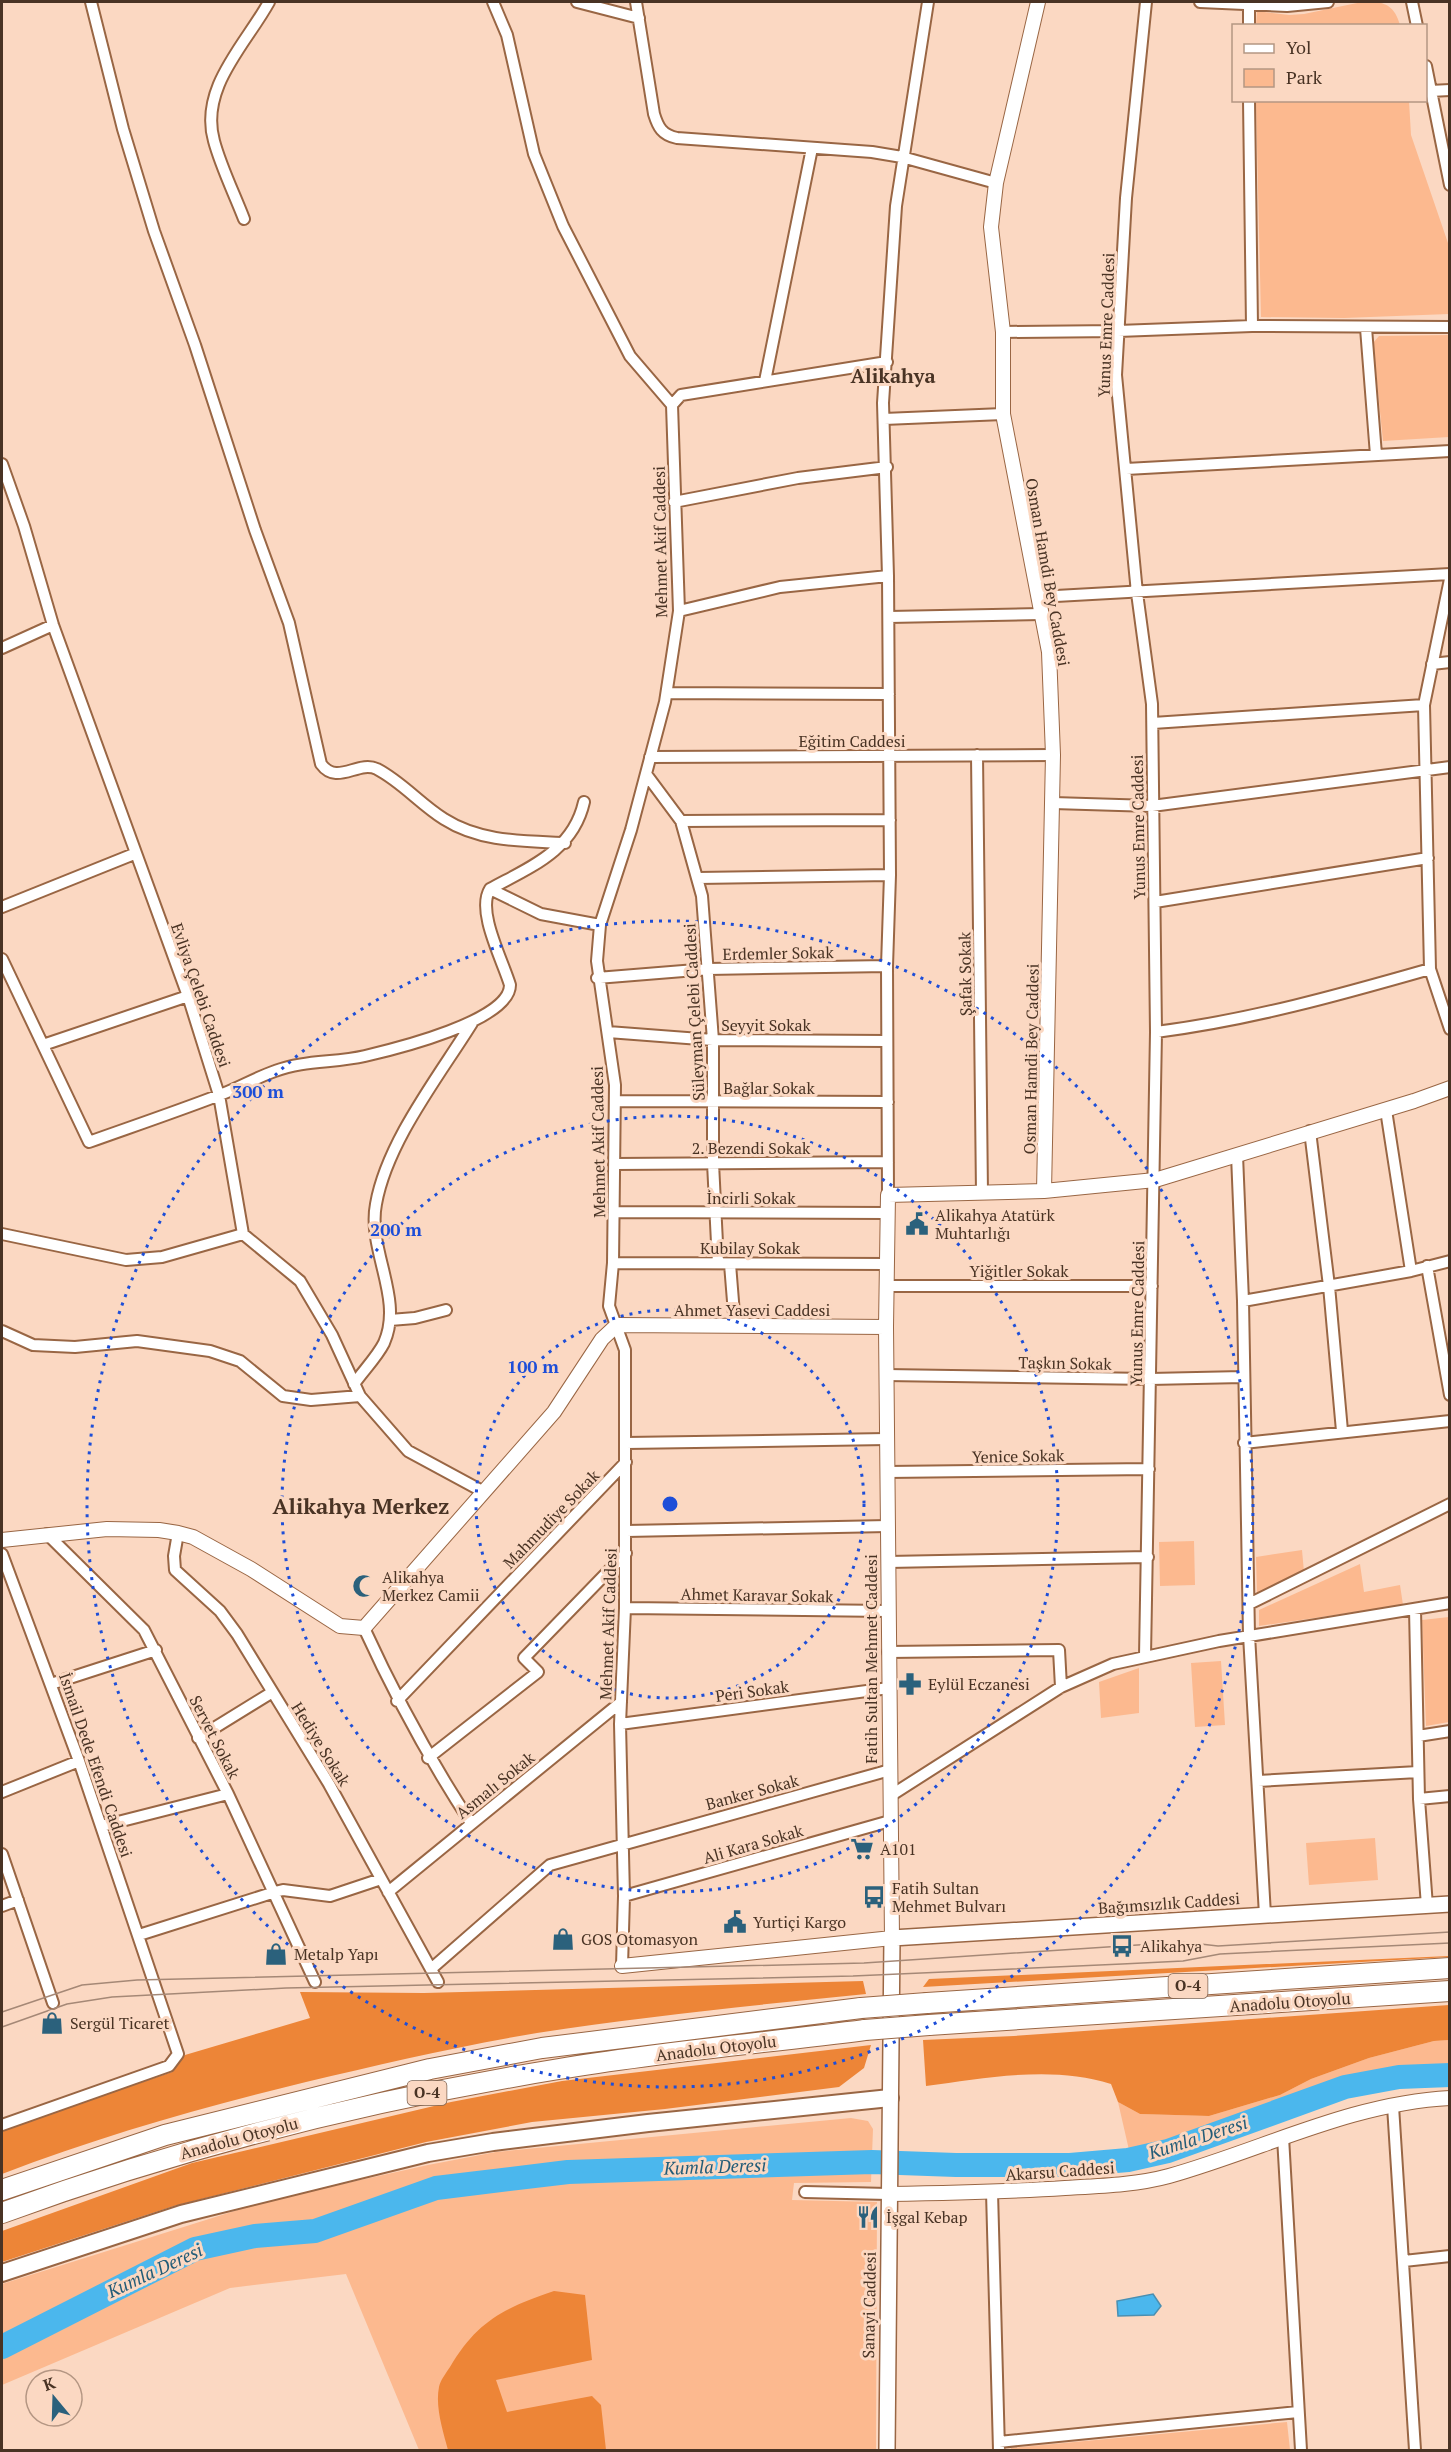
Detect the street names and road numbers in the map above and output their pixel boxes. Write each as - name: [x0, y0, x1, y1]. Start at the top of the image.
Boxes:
- street label: Yunus Emre Caddesi: [1092, 252, 1120, 398]
- street label: Mehmet Akif Caddesi: [648, 466, 672, 618]
- street label: Osman Hamdi Bey Caddesi: [1021, 476, 1075, 668]
- street label: Eğitim Caddesi: [799, 730, 906, 752]
- street label: Yunus Emre Caddesi: [1126, 754, 1150, 900]
- street label: Evliya Çelebi Caddesi: [166, 920, 236, 1070]
- street label: Süleyman Çelebi Caddesi: [678, 922, 710, 1101]
- street label: Şafak Sokak: [953, 931, 977, 1016]
- street label: Erdemler Sokak: [722, 941, 834, 965]
- street label: Osman Hamdi Bey Caddesi: [1018, 963, 1044, 1155]
- street label: Seyyit Sokak: [721, 1014, 812, 1036]
- street label: Mehmet Akif Caddesi: [586, 1066, 610, 1218]
- street label: Bağlar Sokak: [723, 1077, 815, 1099]
- street label: 2. Bezendi Sokak: [692, 1137, 811, 1159]
- street label: İncirli Sokak: [706, 1187, 796, 1209]
- street label: Kubilay Sokak: [700, 1237, 801, 1259]
- street label: Yunus Emre Caddesi: [1125, 1240, 1149, 1386]
- street label: Yiğitler Sokak: [969, 1260, 1069, 1282]
- street label: Ahmet Yasevi Caddesi: [674, 1299, 830, 1321]
- street label: Taşkın Sokak: [1018, 1351, 1113, 1375]
- street label: Yenice Sokak: [972, 1444, 1065, 1468]
- street label: Mahmudiye Sokak: [498, 1464, 605, 1573]
- street label: Mehmet Akif Caddesi: [594, 1547, 622, 1700]
- street label: Fatih Sultan Mehmet Caddesi: [860, 1554, 882, 1764]
- street label: Ahmet Karavar Sokak: [680, 1583, 834, 1607]
- street label: İsmail Dede Efendi Caddesi: [54, 1670, 138, 1860]
- street label: Peri Sokak: [714, 1675, 791, 1707]
- street label: Servet Sokak: [185, 1692, 246, 1783]
- street label: Hediye Sokak: [286, 1698, 356, 1791]
- street label: Asmalı Sokak: [451, 1746, 540, 1824]
- street label: Banker Sokak: [703, 1769, 802, 1815]
- street label: Ali Kara Sokak: [700, 1819, 806, 1869]
- street label: Bağımsızlık Caddesi: [1097, 1887, 1241, 1919]
- road number: O-4: [1168, 1974, 1208, 1998]
- street label: Anadolu Otoyolu: [1229, 1987, 1351, 2017]
- street label: Anadolu Otoyolu: [655, 2030, 777, 2066]
- road number: O-4: [408, 2081, 446, 2105]
- street label: Anadolu Otoyolu: [178, 2112, 300, 2164]
- street label: Akarsu Caddesi: [1005, 2156, 1115, 2186]
- street label: Sanayi Caddesi: [857, 2251, 881, 2359]

